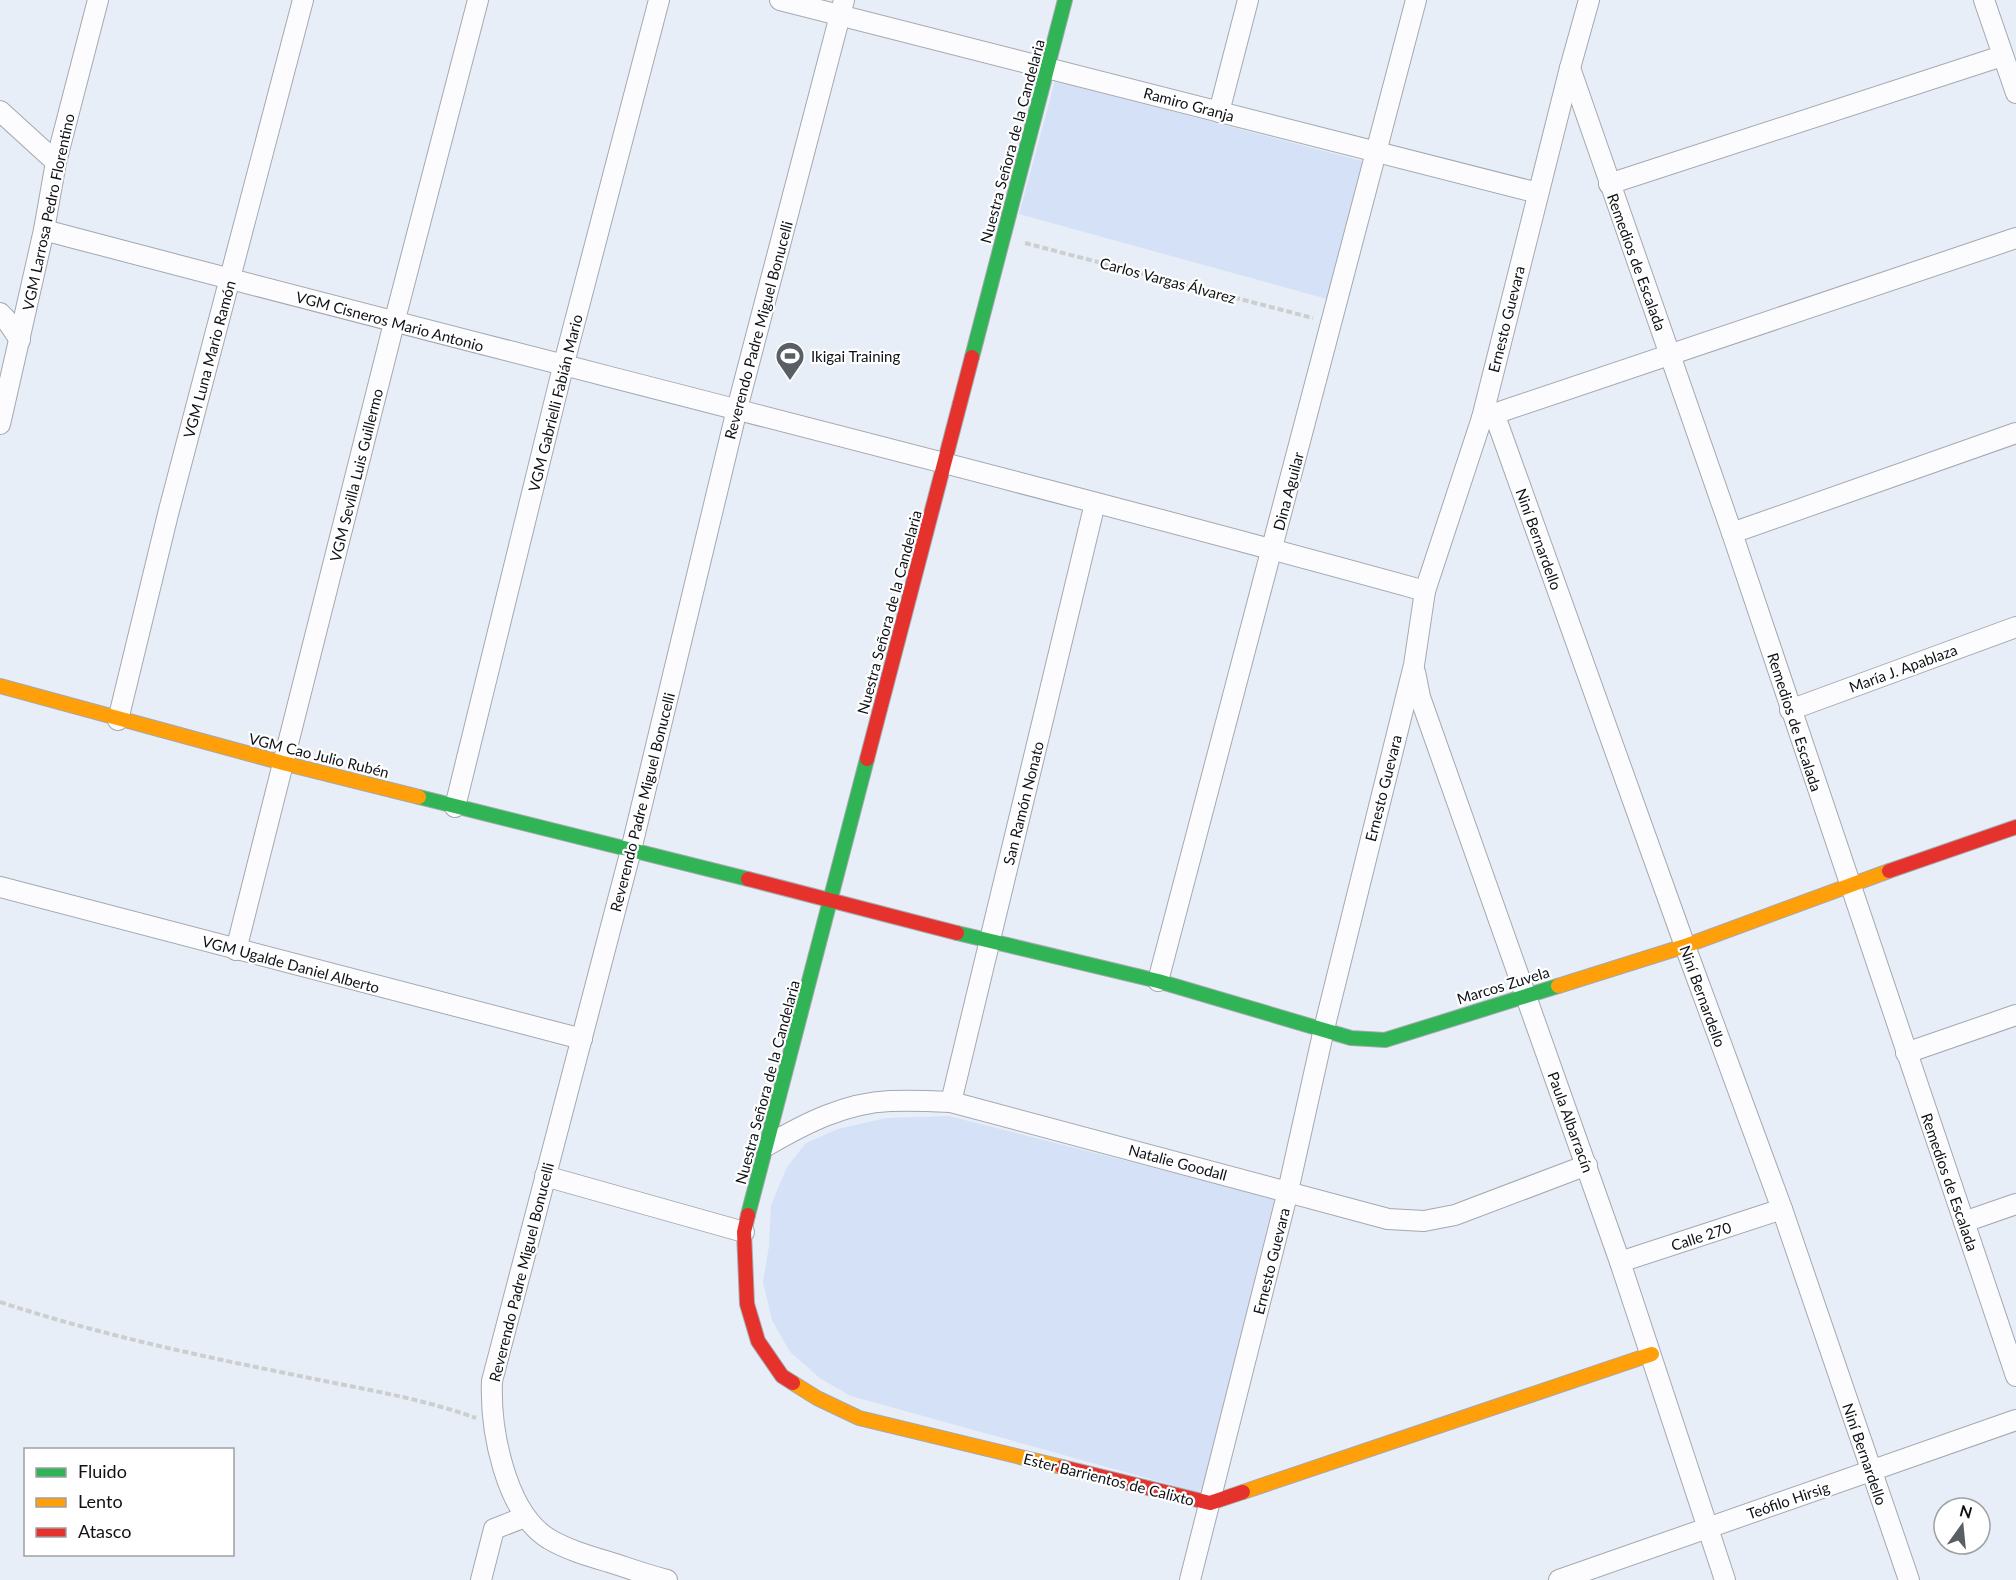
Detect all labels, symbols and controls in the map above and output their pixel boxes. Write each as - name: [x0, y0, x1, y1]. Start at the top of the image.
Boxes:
- street label: Nuestra Señora de la Candelaria: [976, 37, 1048, 245]
- street label: Ramiro Granja: [1142, 83, 1236, 125]
- street label: VGM Larrosa Pedro Florentino: [18, 112, 78, 312]
- street label: Remedios de Escalada: [1604, 191, 1670, 333]
- street label: Reverendo Padre Miguel Bonucelli: [720, 219, 796, 441]
- street label: Carlos Vargas Álvarez: [1098, 253, 1238, 307]
- street label: Ernesto Guevara: [1484, 264, 1528, 374]
- street label: VGM Luna Mario Ramón: [179, 278, 239, 440]
- street label: VGM Cisneros Mario Antonio: [294, 287, 486, 355]
- street label: VGM Gabrielli Fabián Mario: [524, 312, 586, 494]
- sports icon: Ikigai Training: [774, 340, 806, 382]
- place label: Ikigai Training: [811, 347, 900, 365]
- street label: VGM Sevilla Luis Guillermo: [326, 387, 386, 563]
- street label: Dina Aguilar: [1269, 449, 1307, 532]
- street label: Niní Bernardello: [1512, 486, 1566, 592]
- street label: Nuestra Señora de la Candelaria: [853, 508, 925, 716]
- street label: María J. Apablaza: [1846, 640, 1960, 696]
- street label: Remedios de Escalada: [1764, 650, 1826, 794]
- street label: Reverendo Padre Miguel Bonucelli: [606, 691, 678, 913]
- street label: VGM Cao Julio Rubén: [247, 729, 391, 781]
- street label: Ernesto Guevara: [1361, 733, 1405, 843]
- street label: San Ramón Nonato: [999, 739, 1047, 867]
- street label: VGM Ugalde Daniel Alberto: [200, 932, 382, 996]
- street label: Niní Bernardello: [1676, 943, 1730, 1049]
- street label: Marcos Zuvela: [1455, 962, 1551, 1008]
- street label: Nuestra Señora de la Candelaria: [731, 978, 803, 1186]
- street label: Paula Albarracín: [1544, 1069, 1598, 1175]
- street label: Remedios de Escalada: [1918, 1111, 1982, 1253]
- street label: Natalie Goodall: [1127, 1140, 1229, 1184]
- street label: Reverendo Padre Miguel Bonucelli: [485, 1161, 557, 1383]
- street label: Ernesto Guevara: [1249, 1206, 1293, 1316]
- street label: Calle 270: [1669, 1218, 1734, 1254]
- street label: Niní Bernardello: [1839, 1401, 1891, 1507]
- legend: [24, 1448, 234, 1556]
- street label: Ester Barrientos de Calixto: [1022, 1449, 1196, 1509]
- text: Fluido: [78, 1460, 127, 1482]
- street label: Teófilo Hirsig: [1744, 1477, 1832, 1523]
- text: Lento: [78, 1490, 123, 1512]
- north arrow: [1932, 1496, 1992, 1556]
- text: N: [1958, 1500, 1974, 1522]
- text: Atasco: [78, 1520, 131, 1542]

